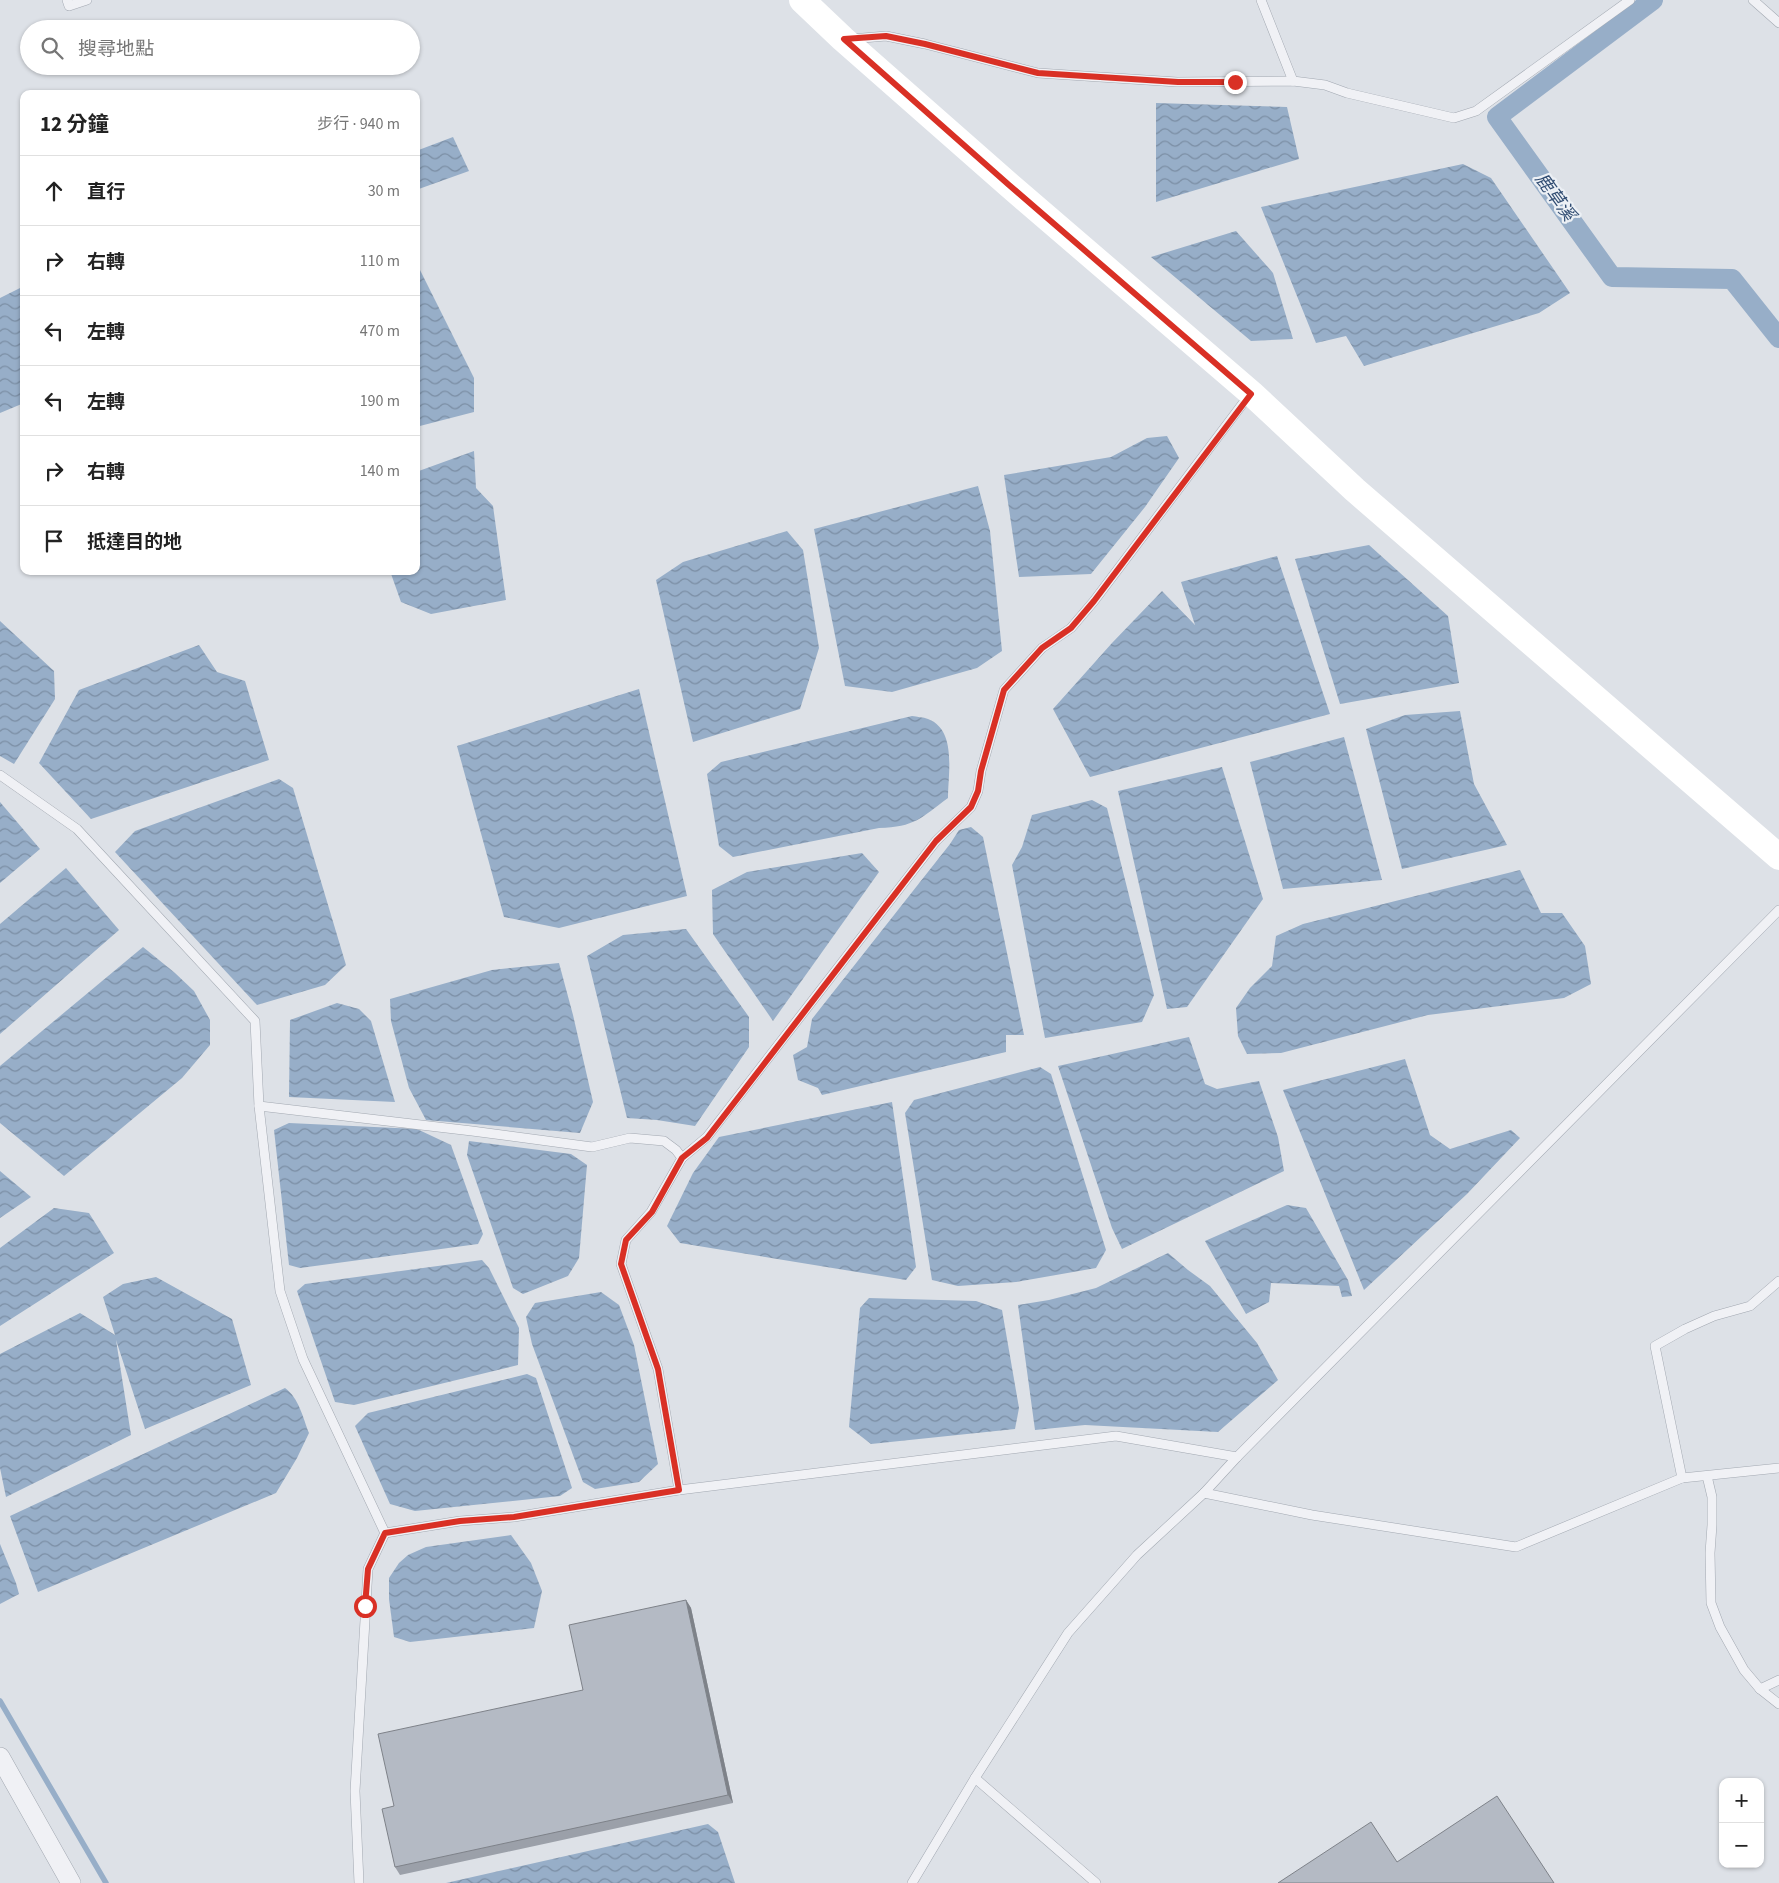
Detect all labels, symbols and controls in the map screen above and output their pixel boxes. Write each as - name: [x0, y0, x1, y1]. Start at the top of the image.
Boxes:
- search box: [20, 20, 420, 75]
- icon: search: [38, 34, 66, 62]
- text: 搜尋地點: [78, 36, 154, 63]
- route end: [1224, 71, 1247, 94]
- text: 12 分鐘: [40, 109, 108, 139]
- text: 步行 · 940 m: [317, 113, 400, 135]
- water label: 鹿草溪: [1529, 168, 1583, 229]
- icon: ahead: [40, 177, 68, 205]
- text: 直行: [87, 179, 125, 206]
- text: 30 m: [368, 180, 400, 202]
- icon: right: [40, 247, 68, 275]
- text: 右轉: [87, 249, 125, 276]
- text: 110 m: [360, 250, 400, 272]
- icon: left: [40, 317, 68, 345]
- text: 左轉: [87, 319, 125, 346]
- text: 470 m: [360, 320, 400, 342]
- icon: left: [40, 387, 68, 415]
- text: 左轉: [87, 389, 125, 416]
- text: 190 m: [360, 390, 400, 412]
- icon: right: [40, 457, 68, 485]
- text: 右轉: [87, 459, 125, 486]
- text: 140 m: [360, 460, 400, 482]
- icon: arrive: [40, 527, 68, 555]
- text: 抵達目的地: [87, 529, 182, 556]
- route start: [354, 1595, 377, 1618]
- map controls: [1719, 1778, 1764, 1868]
- button: +: [1719, 1778, 1764, 1823]
- button: −: [1719, 1823, 1764, 1868]

